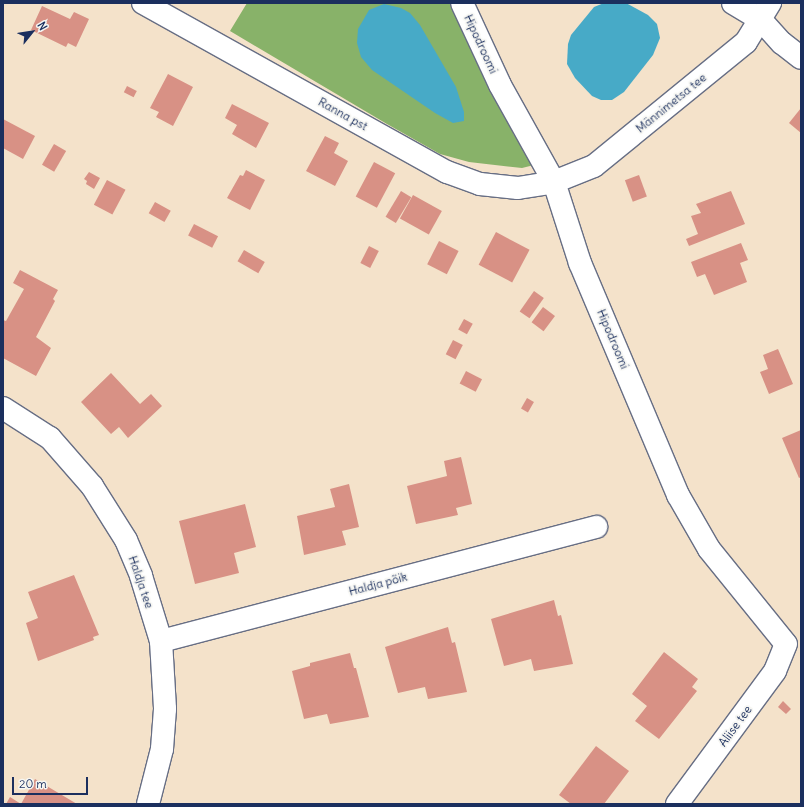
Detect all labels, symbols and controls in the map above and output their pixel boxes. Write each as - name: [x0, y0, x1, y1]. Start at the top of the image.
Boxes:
- north arrow: [12, 12, 52, 52]
- street label: Hipodroomi: [461, 12, 501, 76]
- text: N: [34, 19, 50, 33]
- street label: Männimetsa tee: [633, 70, 709, 136]
- street label: Ranna pst: [316, 95, 370, 133]
- street label: Hipodroomi: [594, 307, 632, 371]
- street label: Haldja tee: [125, 554, 157, 610]
- street label: Haldja põik: [347, 569, 409, 599]
- street label: Aliise tee: [715, 703, 755, 749]
- scale bar: [14, 769, 90, 795]
- text: 20 m: [19, 776, 47, 791]

